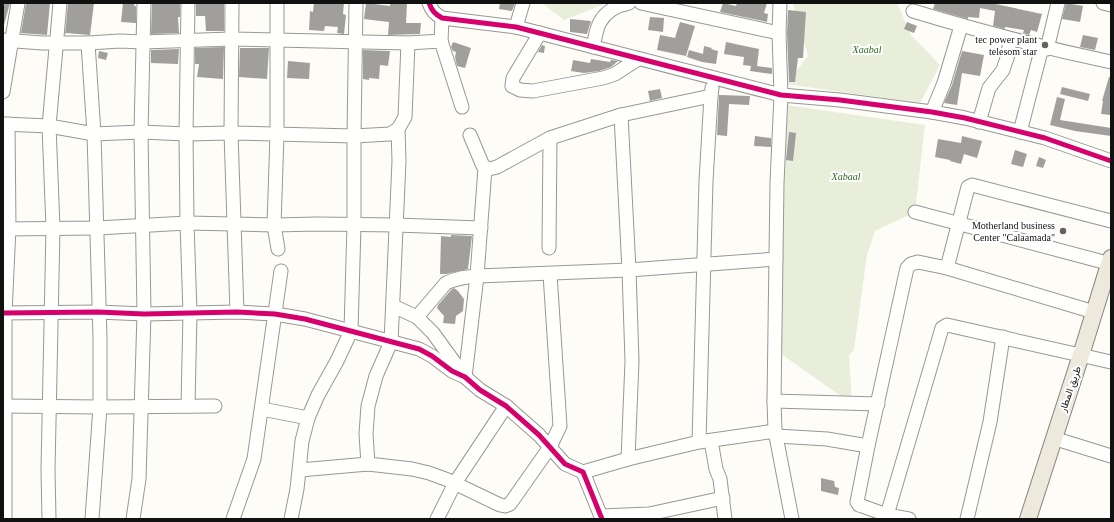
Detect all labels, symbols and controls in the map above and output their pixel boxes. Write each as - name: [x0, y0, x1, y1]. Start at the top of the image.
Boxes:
- place label: tec power plant telesom star: [975, 34, 1038, 57]
- marker: tec power plant telesom star: [1040, 40, 1050, 50]
- park label: Xaabal: [852, 44, 882, 55]
- park label: Xabaal: [831, 171, 861, 182]
- place label: Motherland business Center "Calaamada": [972, 220, 1055, 243]
- marker: Motherland business Center "Calaamada": [1058, 226, 1068, 236]
- street label: طريق المطار: [1057, 364, 1084, 414]

